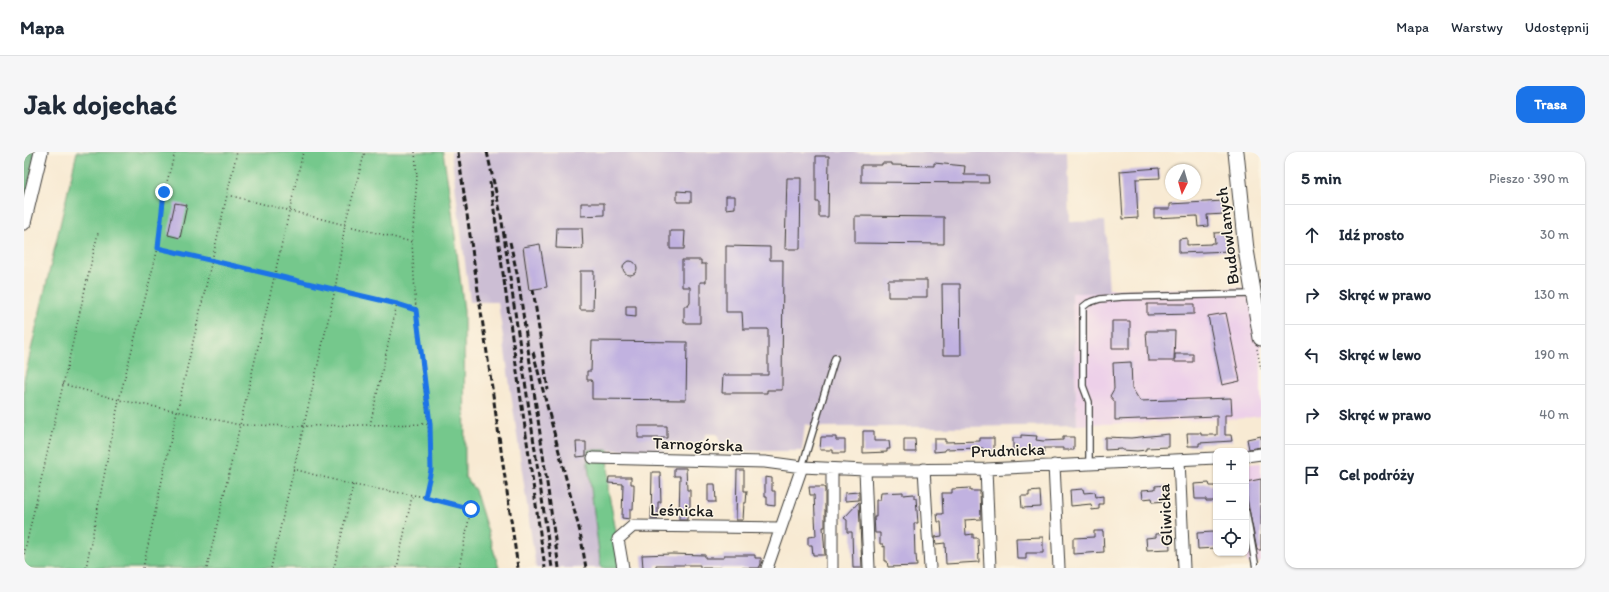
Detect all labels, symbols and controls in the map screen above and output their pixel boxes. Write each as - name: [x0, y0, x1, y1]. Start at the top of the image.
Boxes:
- text: Mapa: [20, 16, 64, 39]
- text: Mapa: [1396, 19, 1429, 36]
- text: Warstwy: [1451, 19, 1503, 36]
- text: Udostępnij: [1525, 19, 1589, 36]
- button: Trasa: [1516, 86, 1585, 123]
- text: Jak dojechać: [24, 87, 177, 121]
- north arrow: [1165, 164, 1201, 200]
- text: 5 min: [1301, 168, 1341, 188]
- text: Pieszo · 390 m: [1489, 171, 1569, 186]
- route end: [155, 183, 173, 201]
- street label: Budowlanych: [1211, 185, 1243, 286]
- icon: ahead: [1301, 224, 1323, 246]
- text: Idź prosto: [1339, 226, 1404, 244]
- text: 30 m: [1540, 227, 1569, 242]
- icon: right: [1301, 284, 1323, 306]
- text: Skręć w prawo: [1339, 286, 1431, 304]
- text: 130 m: [1534, 287, 1569, 302]
- icon: left: [1301, 344, 1323, 366]
- text: Skręć w lewo: [1339, 346, 1421, 364]
- text: 190 m: [1534, 347, 1569, 362]
- icon: right: [1301, 404, 1323, 426]
- text: Skręć w prawo: [1339, 406, 1431, 424]
- text: 40 m: [1539, 407, 1569, 422]
- street label: Tarnogórska: [652, 432, 744, 456]
- street label: Prudnicka: [970, 439, 1046, 461]
- map controls: [1213, 448, 1249, 556]
- button: +: [1213, 448, 1249, 484]
- icon: arrive: [1301, 464, 1323, 486]
- text: Cel podróży: [1339, 466, 1414, 484]
- street label: Gliwicka: [1153, 483, 1177, 547]
- button: −: [1213, 484, 1249, 520]
- street label: Leśnicka: [650, 499, 714, 521]
- route start: [462, 500, 480, 518]
- button: locate: [1213, 520, 1249, 556]

